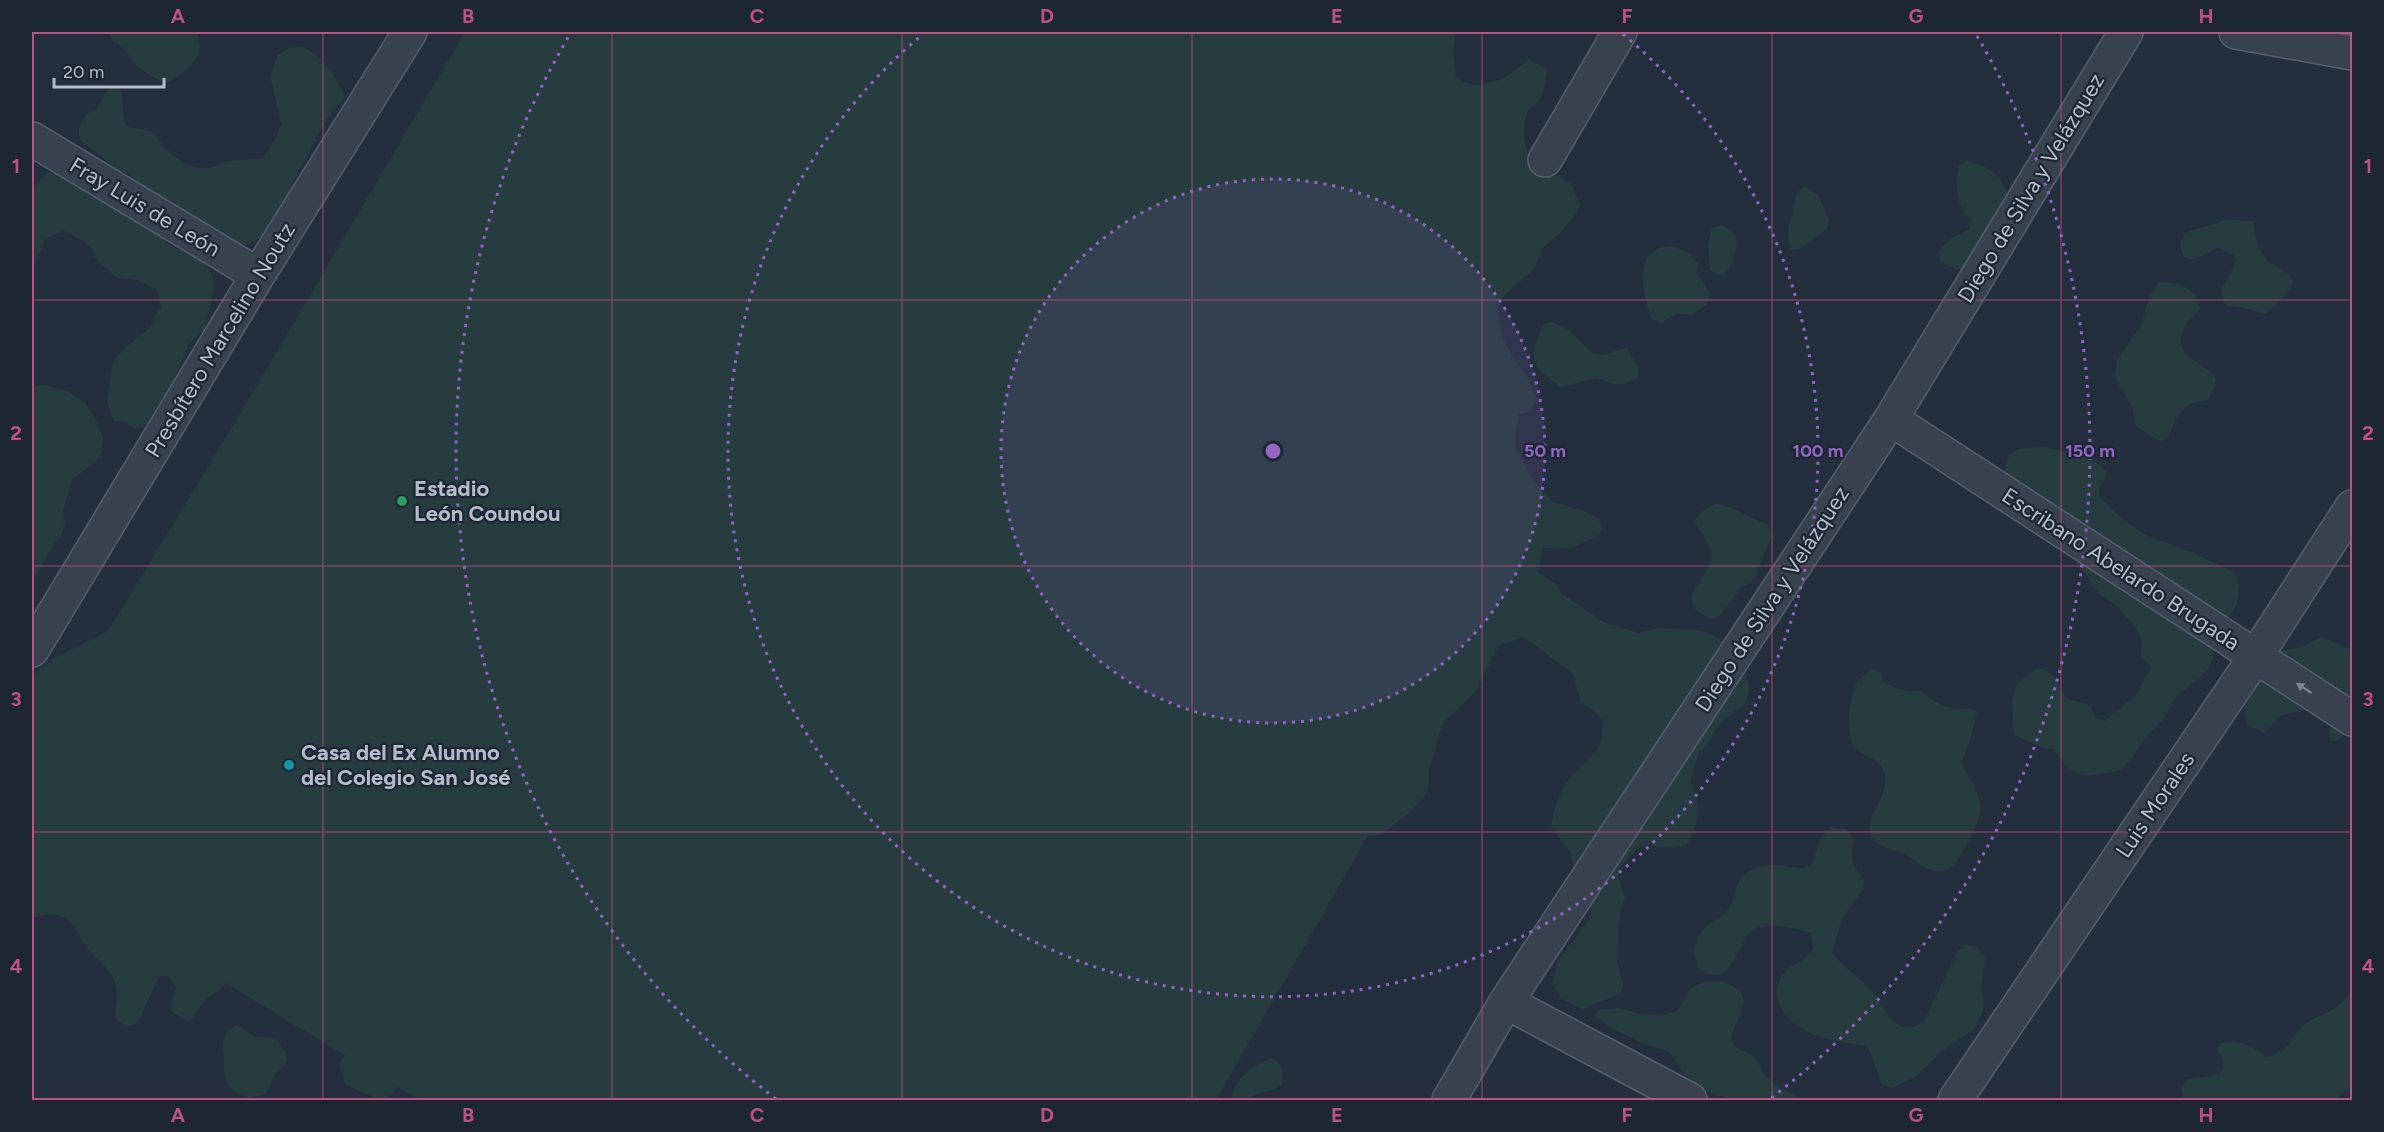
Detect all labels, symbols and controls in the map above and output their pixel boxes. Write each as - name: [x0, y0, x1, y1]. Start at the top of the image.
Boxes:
- text: A: [171, 4, 186, 28]
- text: B: [462, 4, 474, 28]
- text: C: [750, 4, 764, 28]
- text: D: [1040, 4, 1054, 28]
- text: E: [1331, 4, 1343, 28]
- text: F: [1621, 4, 1633, 28]
- text: G: [1909, 4, 1924, 28]
- text: H: [2199, 4, 2214, 28]
- scale bar: [54, 51, 164, 89]
- text: 20 m: [63, 61, 104, 83]
- street label: Diego de Silva y Velázquez: [1952, 68, 2110, 308]
- street label: Fray Luis de León: [65, 152, 225, 262]
- text: 1: [12, 154, 20, 178]
- text: 1: [2364, 154, 2372, 178]
- street label: Presbítero Marcelino Noutz: [139, 218, 301, 462]
- text: 2: [10, 421, 22, 445]
- text: 2: [2362, 421, 2374, 445]
- text: 50 m: [1524, 440, 1566, 462]
- text: 100 m: [1793, 440, 1843, 462]
- text: 150 m: [2065, 440, 2115, 462]
- centre of rings: [1263, 441, 1283, 461]
- place label: Estadio León Coundou: [414, 475, 561, 527]
- street label: Diego de Silva y Velázquez: [1689, 481, 1855, 717]
- street label: Escribano Abelardo Brugada: [1997, 482, 2245, 656]
- marker: Estadio León Coundou: [395, 494, 409, 508]
- one-way arrow: [2296, 682, 2312, 693]
- text: 3: [10, 687, 22, 711]
- text: 3: [2362, 687, 2374, 711]
- place label: Casa del Ex Alumno del Colegio San José: [301, 739, 511, 791]
- street label: Luis Morales: [2110, 747, 2200, 863]
- marker: Casa del Ex Alumno del Colegio San José: [282, 758, 296, 772]
- text: 4: [10, 954, 23, 978]
- text: 4: [2362, 954, 2375, 978]
- text: A: [171, 1103, 186, 1127]
- text: B: [462, 1103, 474, 1127]
- text: C: [750, 1103, 764, 1127]
- text: D: [1040, 1103, 1054, 1127]
- text: E: [1331, 1103, 1343, 1127]
- text: F: [1621, 1103, 1633, 1127]
- text: G: [1909, 1103, 1924, 1127]
- text: H: [2199, 1103, 2214, 1127]

